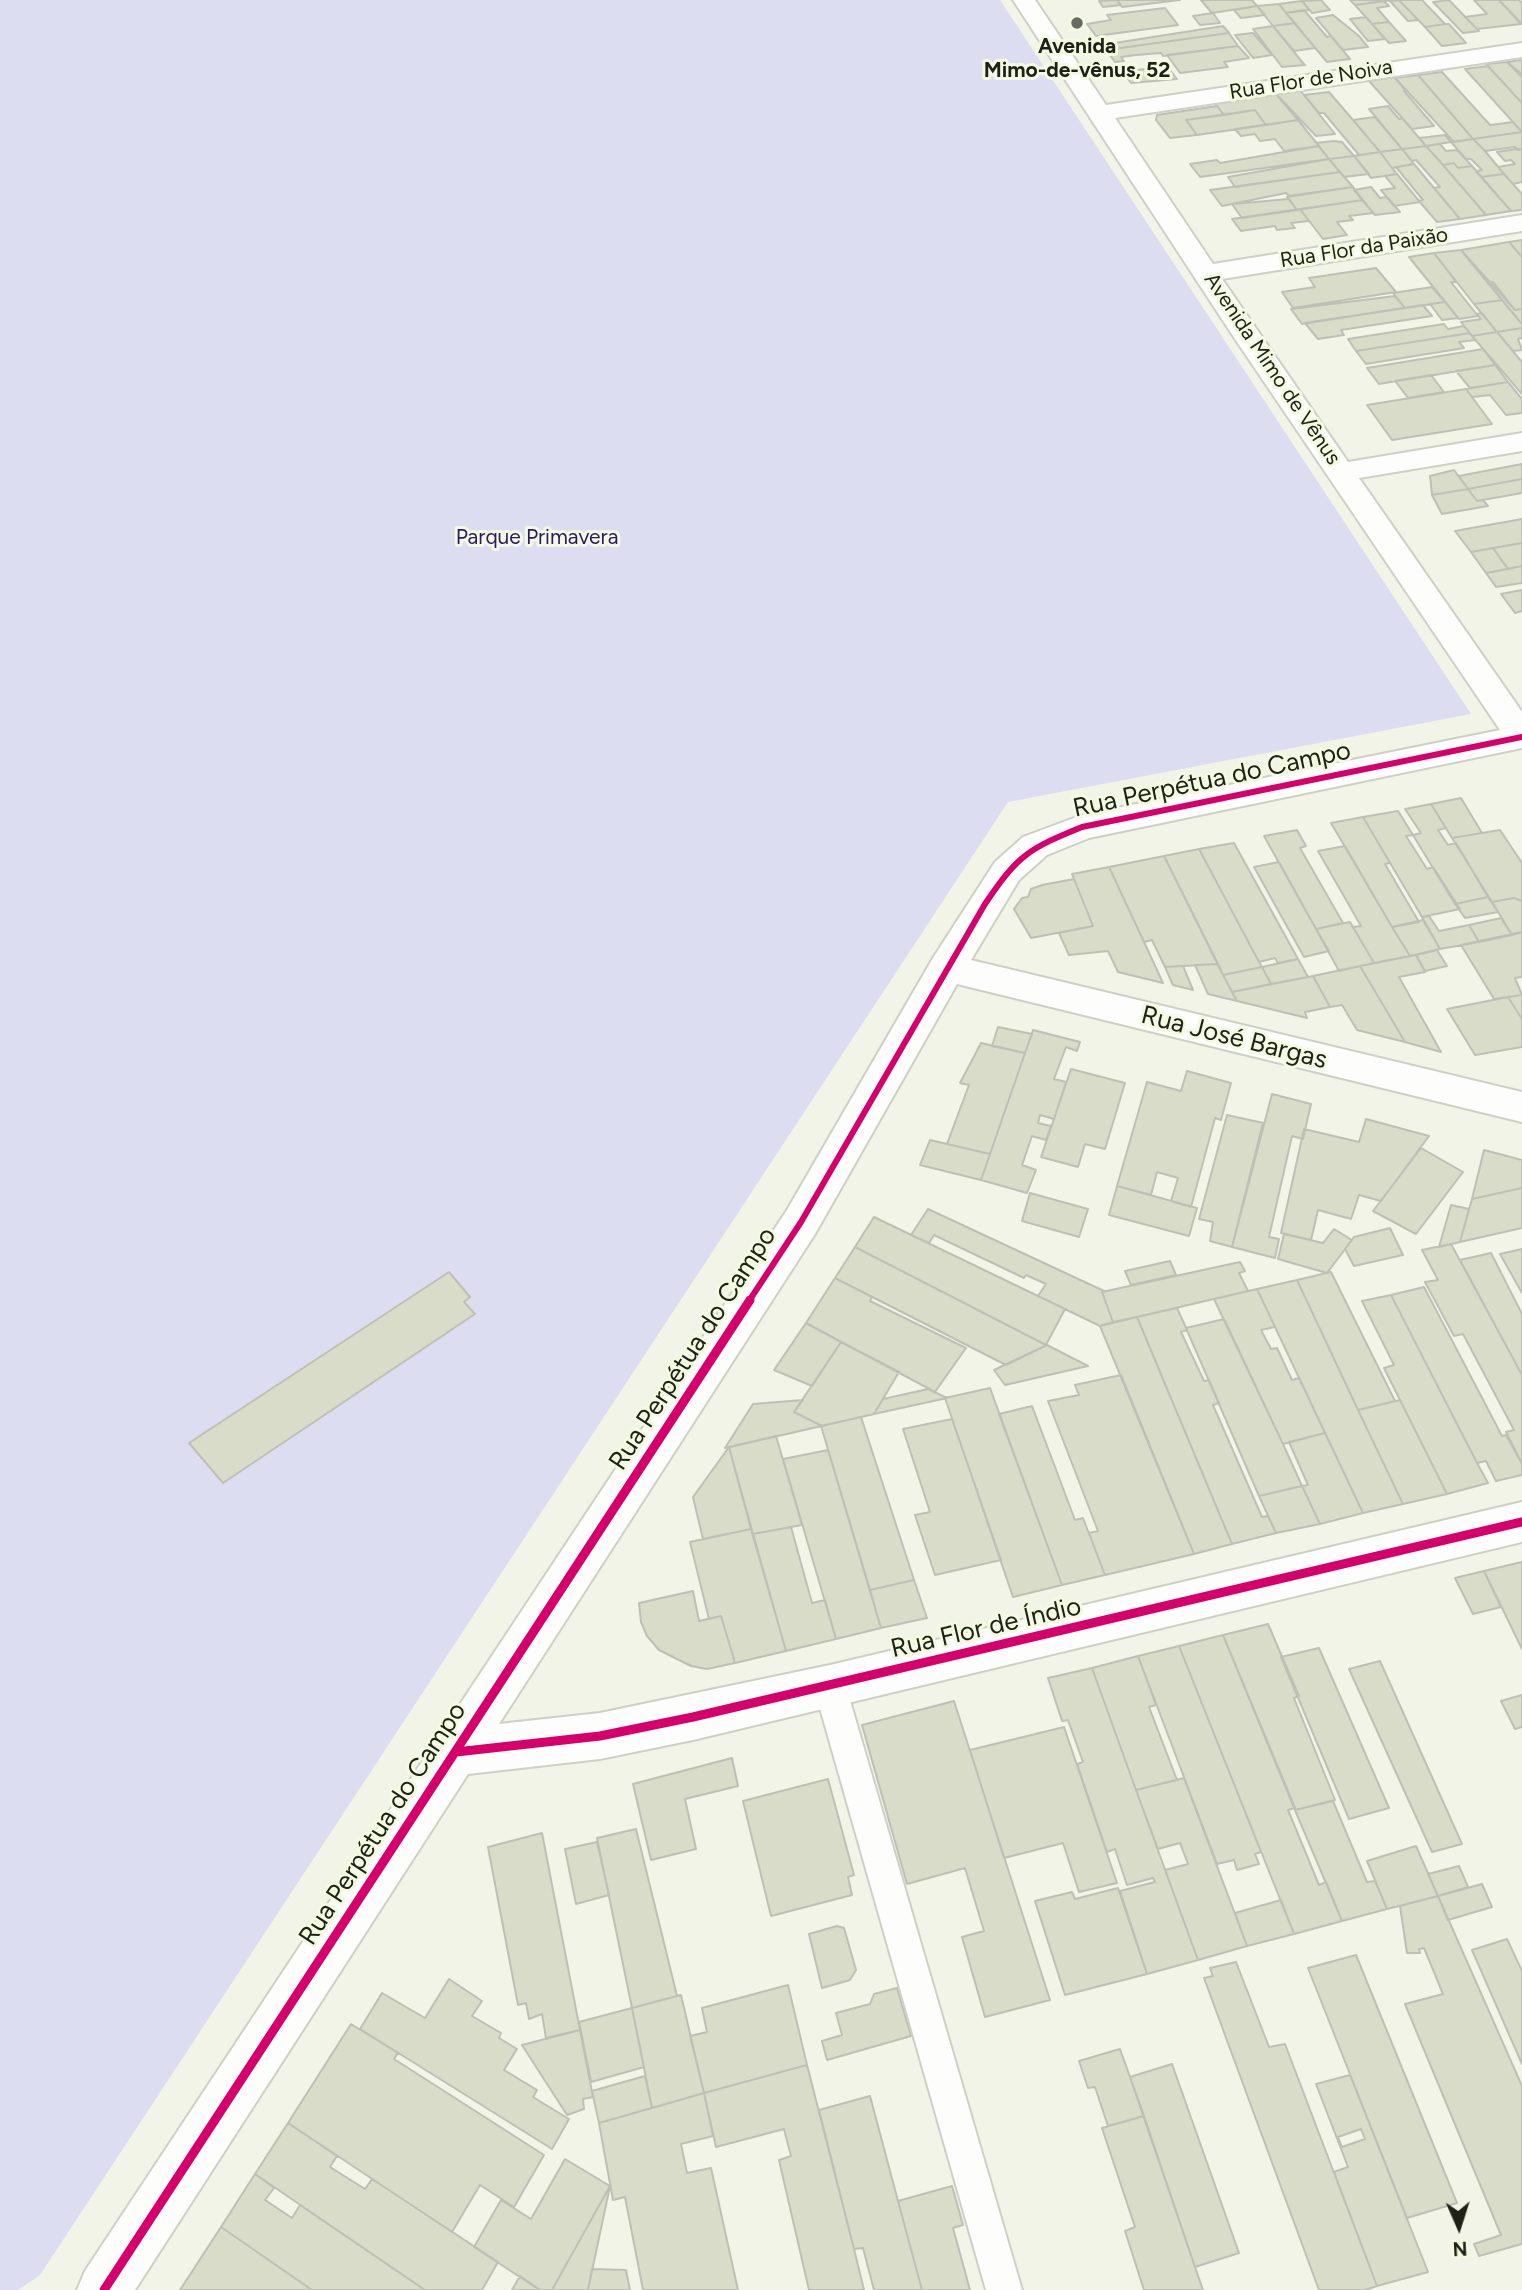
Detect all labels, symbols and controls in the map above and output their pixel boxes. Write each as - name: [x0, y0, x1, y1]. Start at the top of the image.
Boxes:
- marker: Avenida Mimo-de-vênus, 52: [1069, 15, 1085, 31]
- place label: Avenida Mimo-de-vênus, 52: [984, 34, 1170, 84]
- street label: Rua Flor de Noiva: [1228, 55, 1394, 105]
- street label: Rua Flor da Paixão: [1278, 222, 1450, 274]
- street label: Avenida Mimo de Vênus: [1198, 268, 1346, 470]
- park label: Parque Primavera: [456, 525, 618, 551]
- street label: Rua Perpétua do Campo: [1070, 735, 1354, 825]
- street label: Rua José Bargas: [1138, 1000, 1330, 1076]
- street label: Rua Perpétua do Campo: [603, 1222, 783, 1476]
- street label: Rua Flor de Índio: [888, 1591, 1084, 1665]
- street label: Rua Perpétua do Campo: [293, 1697, 473, 1951]
- north arrow: [1424, 2192, 1494, 2262]
- text: N: [1452, 2237, 1468, 2260]

